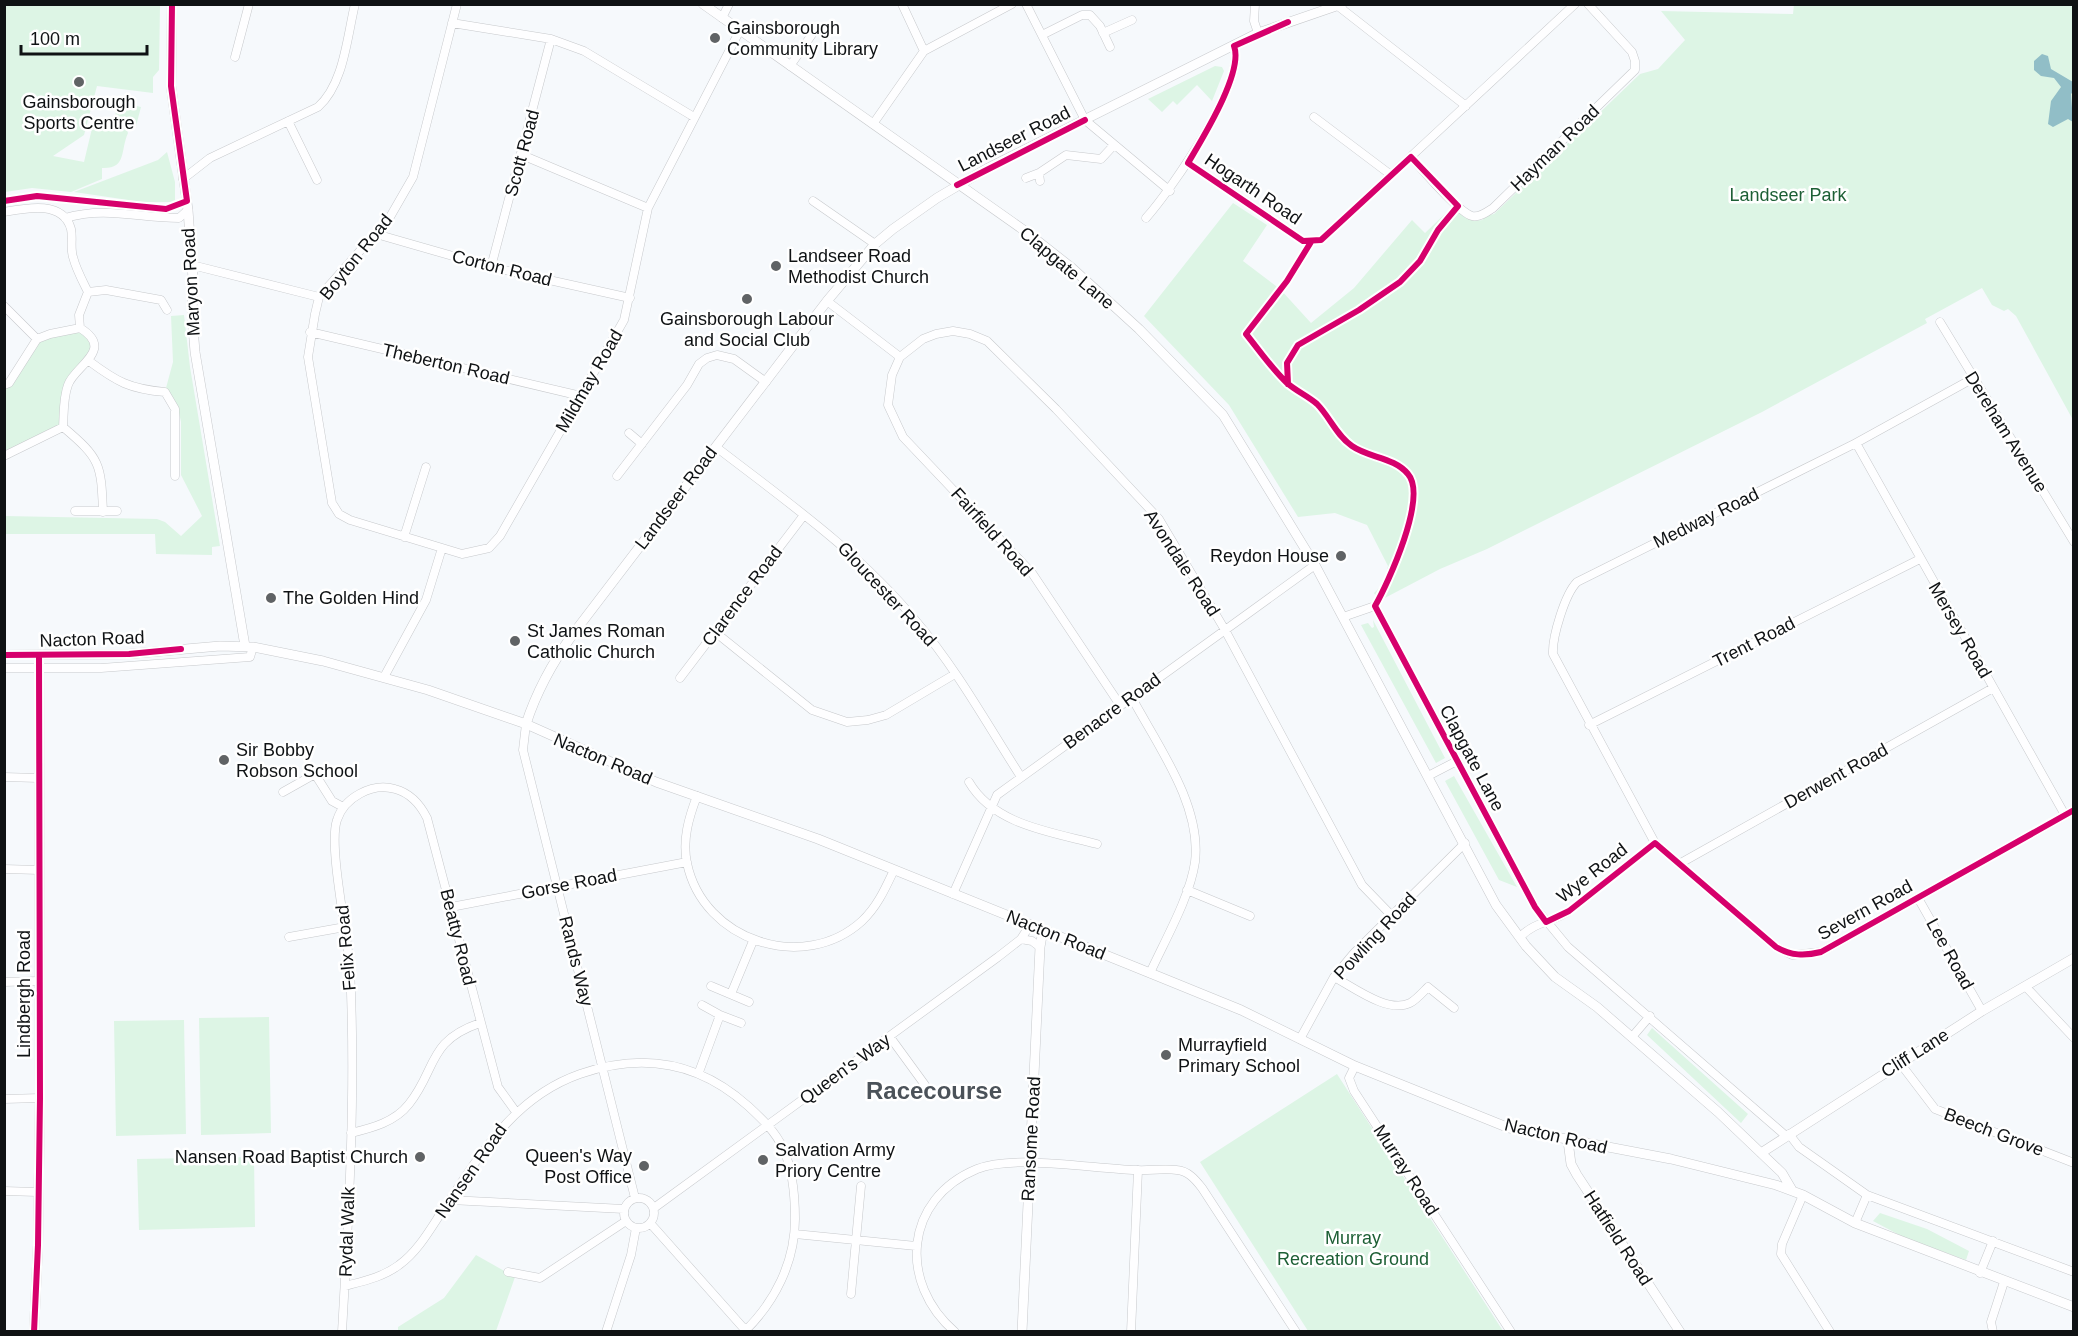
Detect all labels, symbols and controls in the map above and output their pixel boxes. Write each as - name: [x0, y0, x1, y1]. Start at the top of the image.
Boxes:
- scale bar: [21, 18, 147, 56]
- place label: Gainsborough Community Library: [727, 18, 878, 59]
- text: 100 m: [30, 29, 80, 49]
- marker: Gainsborough Community Library: [708, 31, 722, 45]
- marker: Gainsborough Sports Centre: [72, 75, 86, 89]
- place label: Gainsborough Sports Centre: [22, 92, 136, 133]
- street label: Hayman Road: [1507, 101, 1603, 195]
- street label: Landseer Road: [955, 102, 1073, 176]
- street label: Scott Road: [501, 107, 543, 199]
- street label: Hogarth Road: [1201, 149, 1305, 229]
- park label: Landseer Park: [1729, 185, 1848, 205]
- street label: Boyton Road: [315, 210, 397, 304]
- street label: Clapgate Lane: [1016, 223, 1118, 313]
- street label: Maryon Road: [178, 228, 204, 336]
- street label: Corton Road: [450, 246, 554, 290]
- place label: Landseer Road Methodist Church: [788, 246, 929, 287]
- marker: Landseer Road Methodist Church: [769, 259, 783, 273]
- marker: Gainsborough Labour and Social Club: [740, 292, 754, 306]
- place label: Gainsborough Labour and Social Club: [660, 309, 834, 350]
- street label: Mildmay Road: [552, 326, 626, 436]
- street label: Theberton Road: [380, 340, 512, 388]
- street label: Dereham Avenue: [1961, 368, 2051, 496]
- street label: Landseer Road: [631, 443, 721, 553]
- street label: Fairfield Road: [947, 484, 1037, 580]
- street label: Medway Road: [1650, 484, 1762, 552]
- street label: Avondale Road: [1140, 506, 1224, 620]
- street label: Gloucester Road: [834, 538, 940, 650]
- street label: Clarence Road: [698, 542, 786, 650]
- place label: Reydon House: [1210, 546, 1329, 566]
- marker: Reydon House: [1334, 549, 1348, 563]
- street label: Mersey Road: [1925, 579, 1995, 681]
- place label: The Golden Hind: [283, 588, 419, 608]
- marker: The Golden Hind: [264, 591, 278, 605]
- street label: Trent Road: [1710, 613, 1798, 671]
- place label: St James Roman Catholic Church: [527, 621, 665, 662]
- street label: Nacton Road: [39, 627, 145, 651]
- marker: St James Roman Catholic Church: [508, 634, 522, 648]
- street label: Benacre Road: [1060, 669, 1164, 753]
- street label: Clapgate Lane: [1436, 702, 1508, 814]
- street label: Nacton Road: [551, 729, 655, 789]
- street label: Derwent Road: [1781, 739, 1891, 813]
- place label: Sir Bobby Robson School: [236, 740, 358, 781]
- marker: Sir Bobby Robson School: [217, 753, 231, 767]
- street label: Wye Road: [1553, 839, 1631, 907]
- street label: Gorse Road: [519, 865, 619, 903]
- street label: Severn Road: [1814, 876, 1916, 944]
- street label: Beatty Road: [436, 887, 480, 987]
- street label: Powling Road: [1330, 889, 1420, 983]
- street label: Felix Road: [332, 904, 360, 992]
- street label: Nacton Road: [1004, 906, 1108, 964]
- street label: Rands Way: [555, 914, 597, 1008]
- street label: Lee Road: [1922, 915, 1978, 993]
- street label: Lindbergh Road: [14, 930, 34, 1058]
- street label: Cliff Lane: [1878, 1024, 1952, 1082]
- street label: Queen's Way: [796, 1030, 894, 1108]
- place label: Murrayfield Primary School: [1178, 1035, 1300, 1076]
- marker: Murrayfield Primary School: [1159, 1048, 1173, 1062]
- street label: Ransome Road: [1018, 1076, 1044, 1202]
- district label: Racecourse: [866, 1077, 1002, 1104]
- street label: Beech Grove: [1941, 1104, 2047, 1160]
- street label: Nacton Road: [1503, 1114, 1609, 1158]
- street label: Nansen Road: [431, 1120, 511, 1222]
- street label: Murray Road: [1369, 1121, 1443, 1219]
- place label: Salvation Army Priory Centre: [775, 1140, 895, 1181]
- place label: Queen's Way Post Office: [525, 1146, 632, 1187]
- place label: Nansen Road Baptist Church: [175, 1147, 408, 1167]
- marker: Nansen Road Baptist Church: [413, 1150, 427, 1164]
- marker: Salvation Army Priory Centre: [756, 1153, 770, 1167]
- marker: Queen's Way Post Office: [637, 1159, 651, 1173]
- street label: Rydal Walk: [335, 1186, 359, 1278]
- street label: Hatfield Road: [1580, 1187, 1656, 1289]
- park label: Murray Recreation Ground: [1277, 1228, 1429, 1269]

